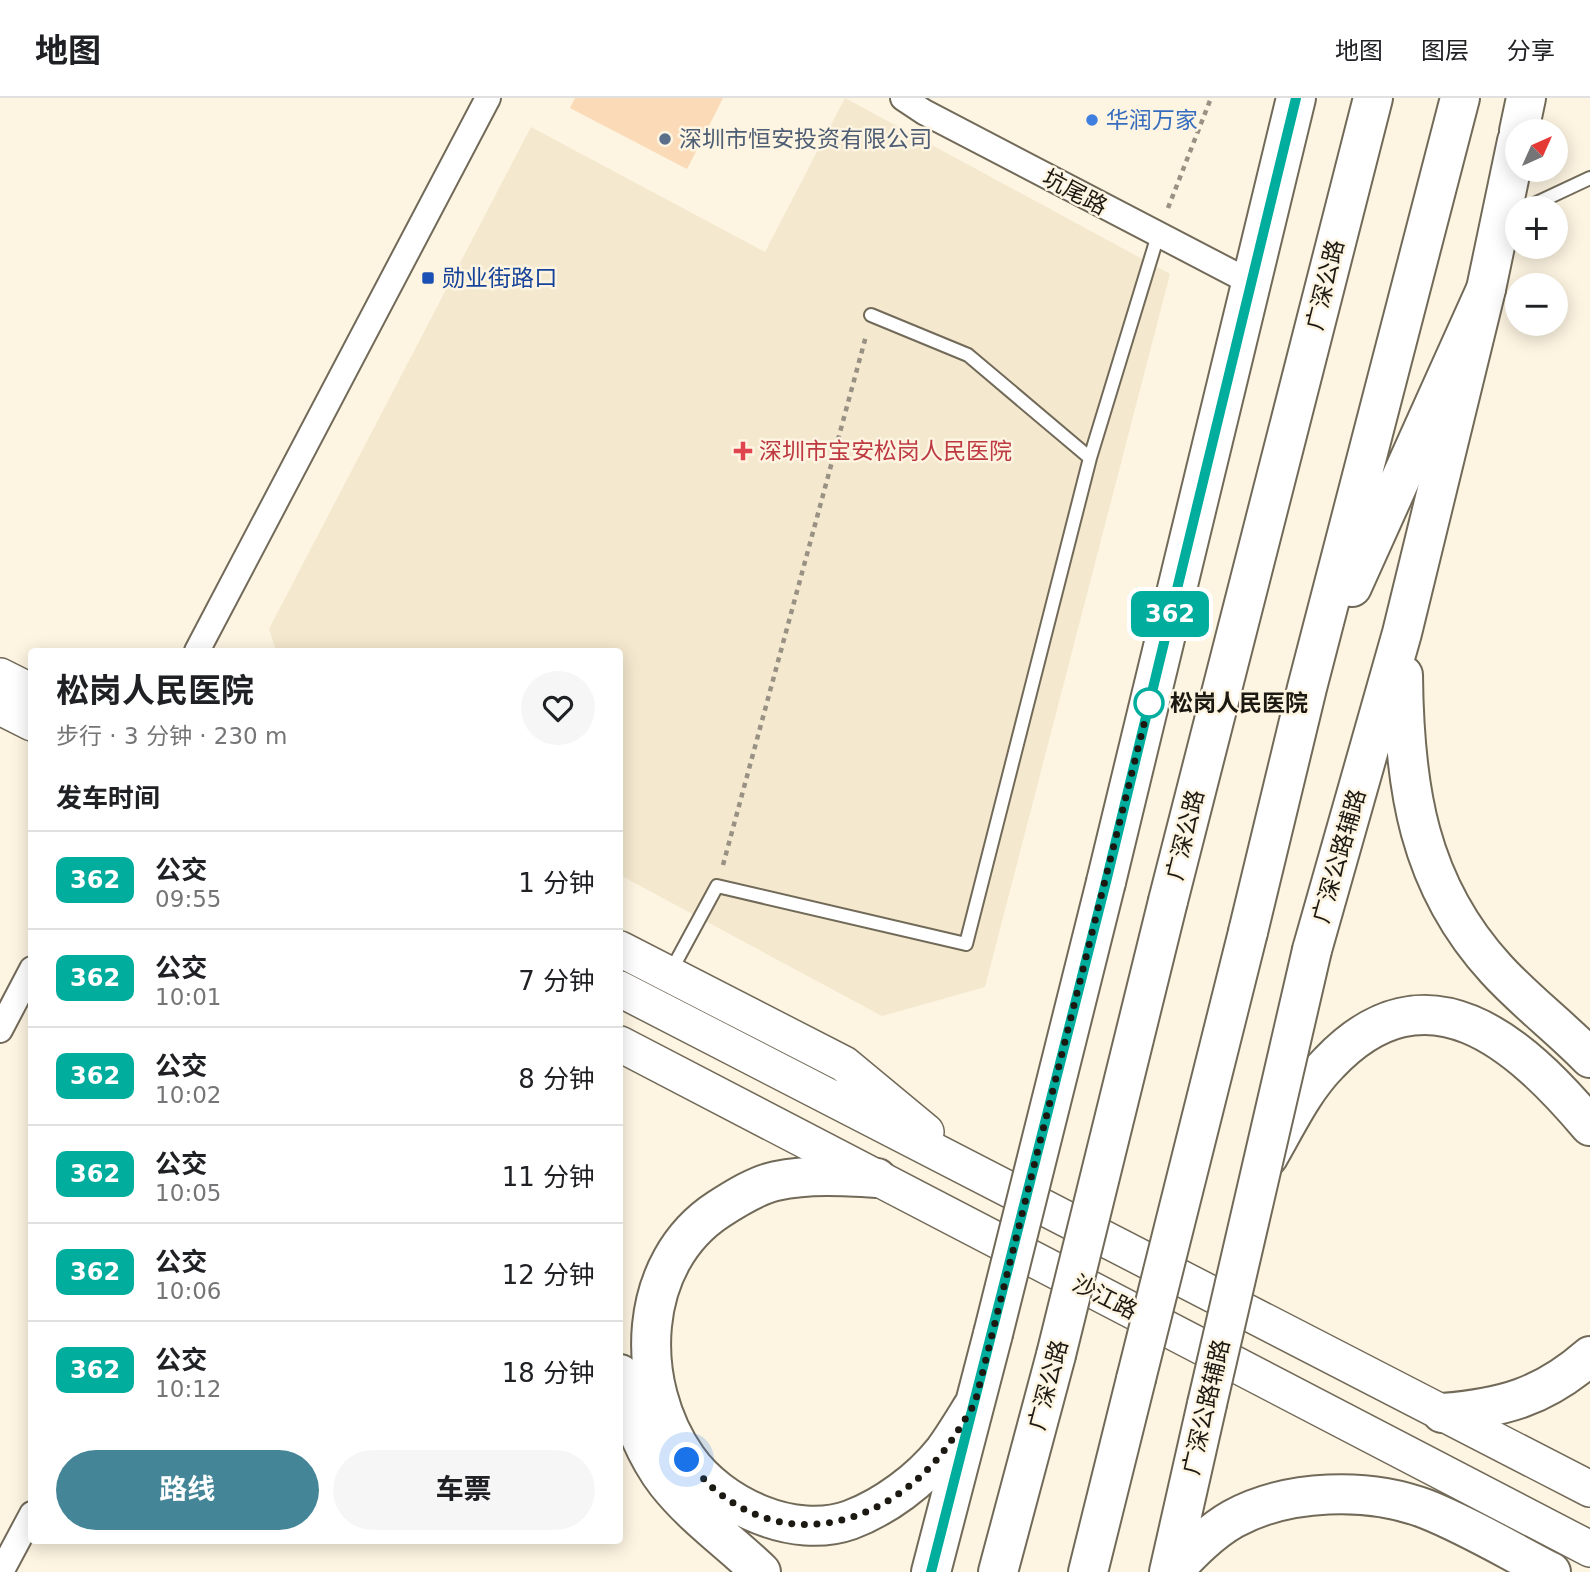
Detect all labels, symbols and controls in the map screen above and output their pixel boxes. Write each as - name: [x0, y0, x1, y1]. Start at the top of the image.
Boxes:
- text: 地图: [35, 31, 101, 70]
- text: 地图: [1335, 37, 1383, 65]
- text: 图层: [1421, 37, 1469, 65]
- text: 分享: [1507, 37, 1555, 65]
- place label: 华润万家: [1106, 107, 1198, 133]
- marker: 华润万家: [1084, 112, 1100, 128]
- north arrow: [1505, 119, 1568, 182]
- map controls: [1505, 119, 1568, 336]
- place label: 深圳市恒安投资有限公司: [679, 126, 932, 152]
- marker: 深圳市恒安投资有限公司: [657, 131, 673, 147]
- street label: 坑尾路: [1038, 164, 1112, 220]
- button: +: [1505, 196, 1568, 259]
- street label: 广深公路: [1301, 237, 1349, 333]
- place label: 勋业街路口: [442, 265, 557, 291]
- marker: 勋业街路口: [420, 270, 436, 286]
- button: −: [1505, 273, 1568, 336]
- place label: 深圳市宝安松岗人民医院: [759, 438, 1012, 464]
- marker: 深圳市宝安松岗人民医院: [733, 441, 753, 461]
- line badge: 362: [1130, 591, 1210, 637]
- text: 362: [1145, 600, 1195, 628]
- text: 松岗人民医院: [56, 671, 254, 710]
- button: heart: [521, 671, 595, 745]
- marker: 松岗人民医院: [1134, 688, 1164, 718]
- place label: 松岗人民医院: [1170, 690, 1308, 716]
- text: 步行 · 3 分钟 · 230 m: [56, 723, 287, 749]
- text: 发车时间: [56, 783, 160, 813]
- street label: 广深公路辅路: [1307, 786, 1371, 926]
- street label: 广深公路: [1161, 787, 1209, 883]
- text: 公交: [155, 855, 207, 885]
- text: 362: [70, 866, 120, 894]
- text: 1 分钟: [518, 868, 595, 898]
- text: 09:55: [155, 886, 221, 912]
- text: 公交: [155, 953, 207, 983]
- text: 362: [70, 964, 120, 992]
- text: 7 分钟: [518, 966, 595, 996]
- text: 10:01: [155, 984, 221, 1010]
- text: 公交: [155, 1051, 207, 1081]
- text: 362: [70, 1062, 120, 1090]
- text: 8 分钟: [518, 1064, 595, 1094]
- text: 10:02: [155, 1082, 221, 1108]
- text: 公交: [155, 1149, 207, 1179]
- text: 362: [70, 1160, 120, 1188]
- text: 11 分钟: [502, 1162, 595, 1192]
- text: 10:05: [155, 1180, 221, 1206]
- text: 公交: [155, 1247, 207, 1277]
- text: 362: [70, 1258, 120, 1286]
- text: 12 分钟: [502, 1260, 595, 1290]
- street label: 沙江路: [1068, 1270, 1142, 1324]
- text: 10:06: [155, 1278, 221, 1304]
- street label: 广深公路: [1024, 1337, 1072, 1433]
- street label: 广深公路辅路: [1178, 1337, 1234, 1477]
- text: 公交: [155, 1345, 207, 1375]
- text: 362: [70, 1356, 120, 1384]
- text: 18 分钟: [502, 1358, 595, 1388]
- text: 10:12: [155, 1376, 221, 1402]
- your location: [669, 1442, 704, 1477]
- button: 路线: [56, 1450, 319, 1530]
- button: 车票: [333, 1450, 595, 1530]

